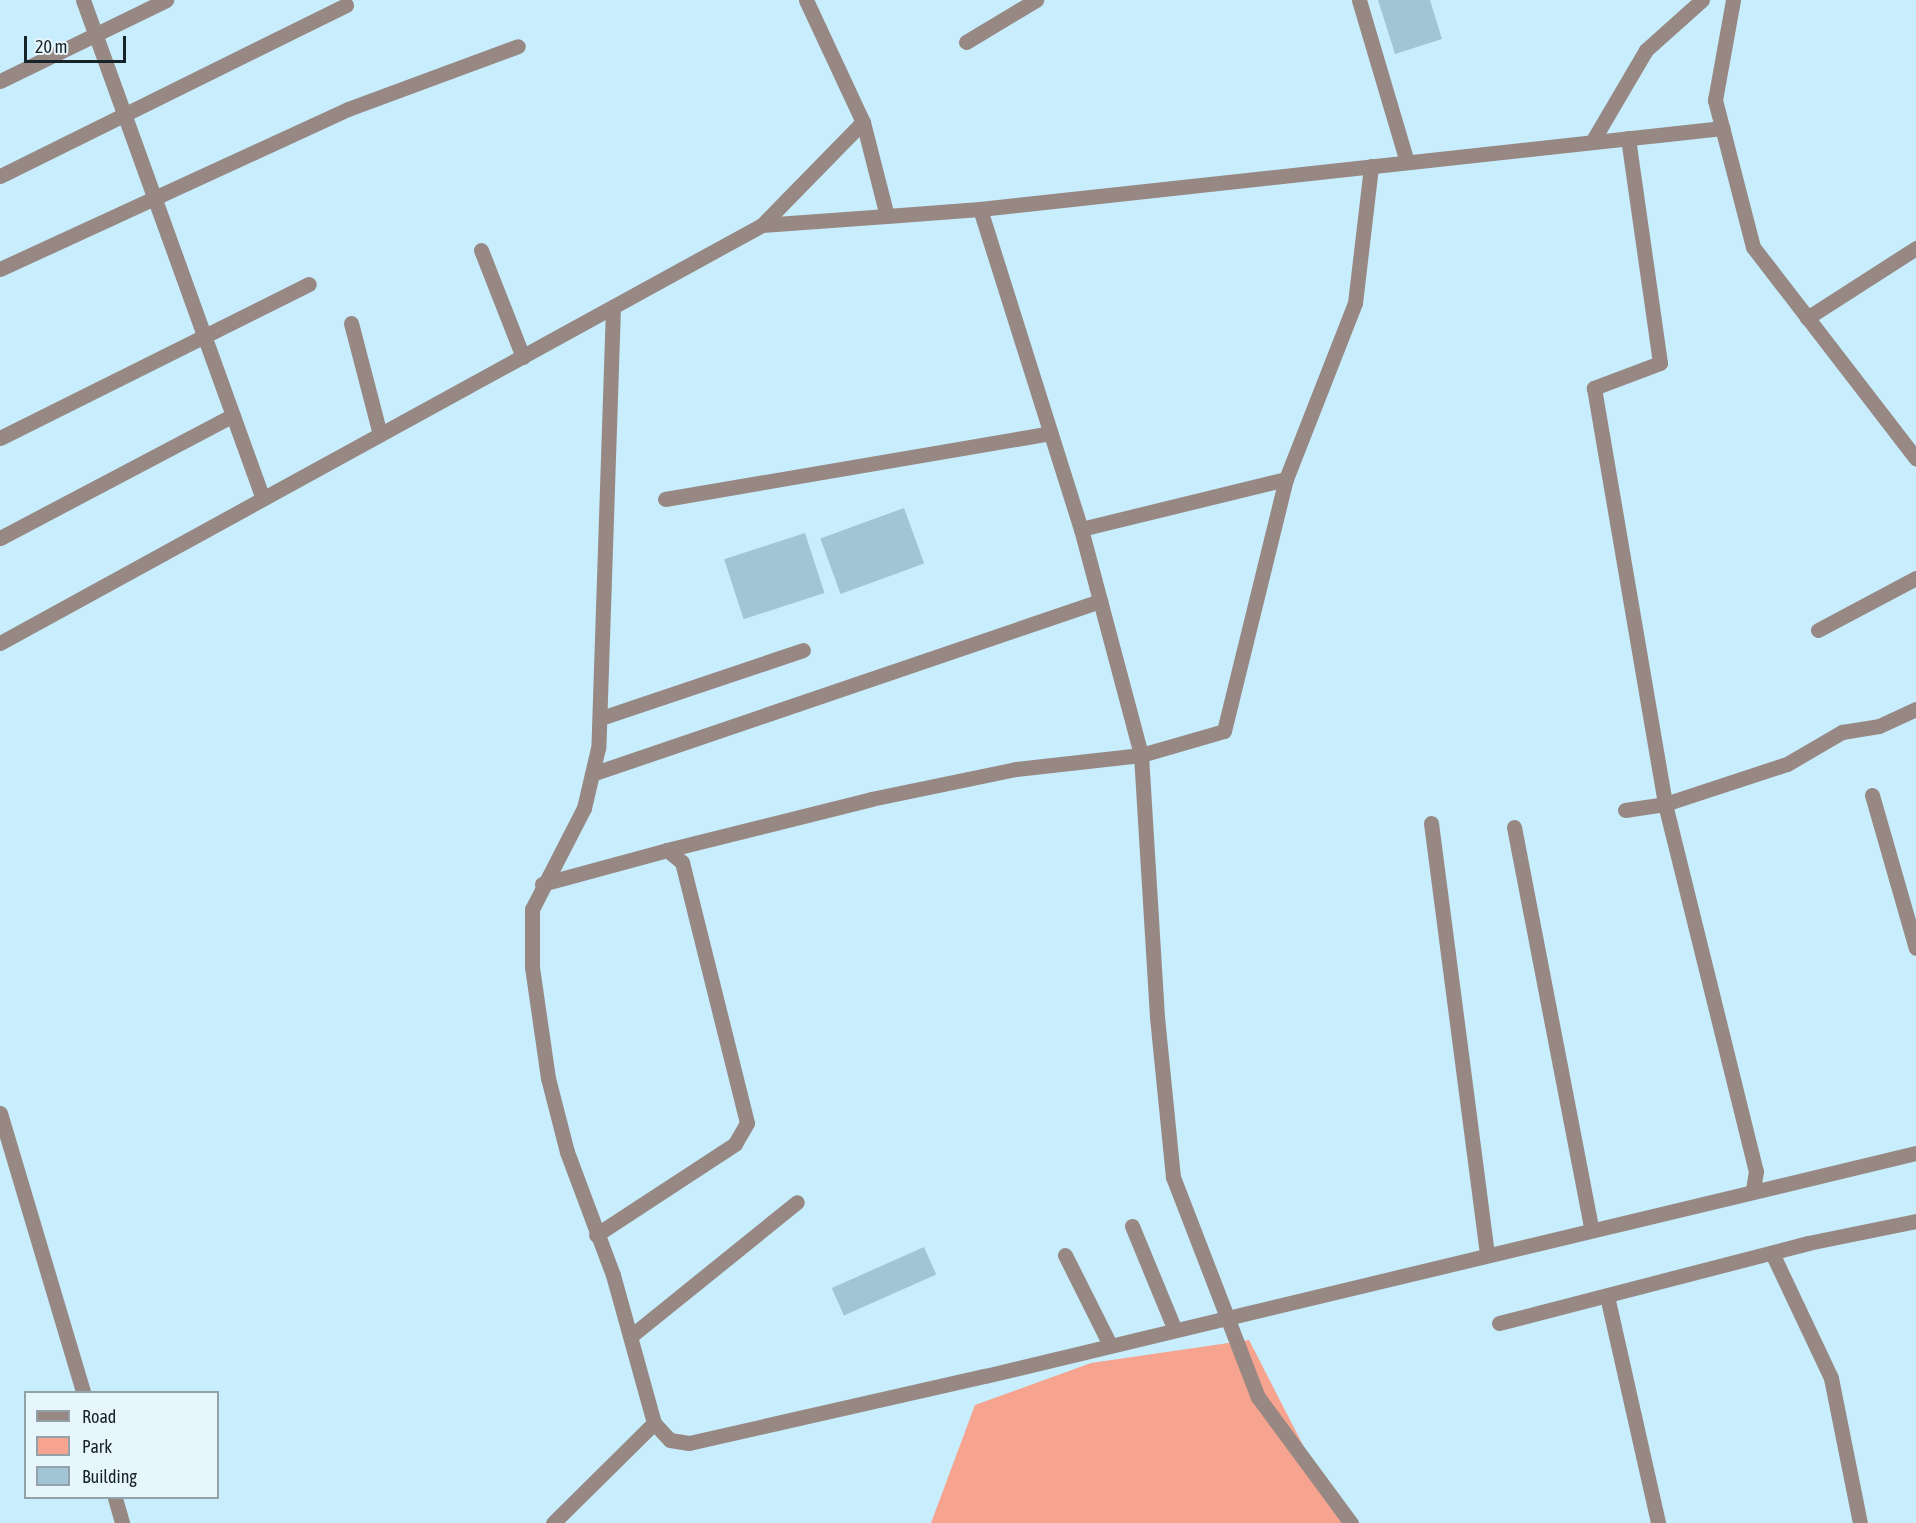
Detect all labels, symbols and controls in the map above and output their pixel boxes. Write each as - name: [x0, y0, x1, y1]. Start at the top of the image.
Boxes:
- scale bar: [27, 24, 129, 62]
- text: 20 m: [35, 36, 67, 57]
- legend: [24, 1391, 219, 1499]
- text: Road: [82, 1406, 116, 1427]
- text: Park: [82, 1436, 112, 1457]
- text: Building: [82, 1466, 137, 1487]

